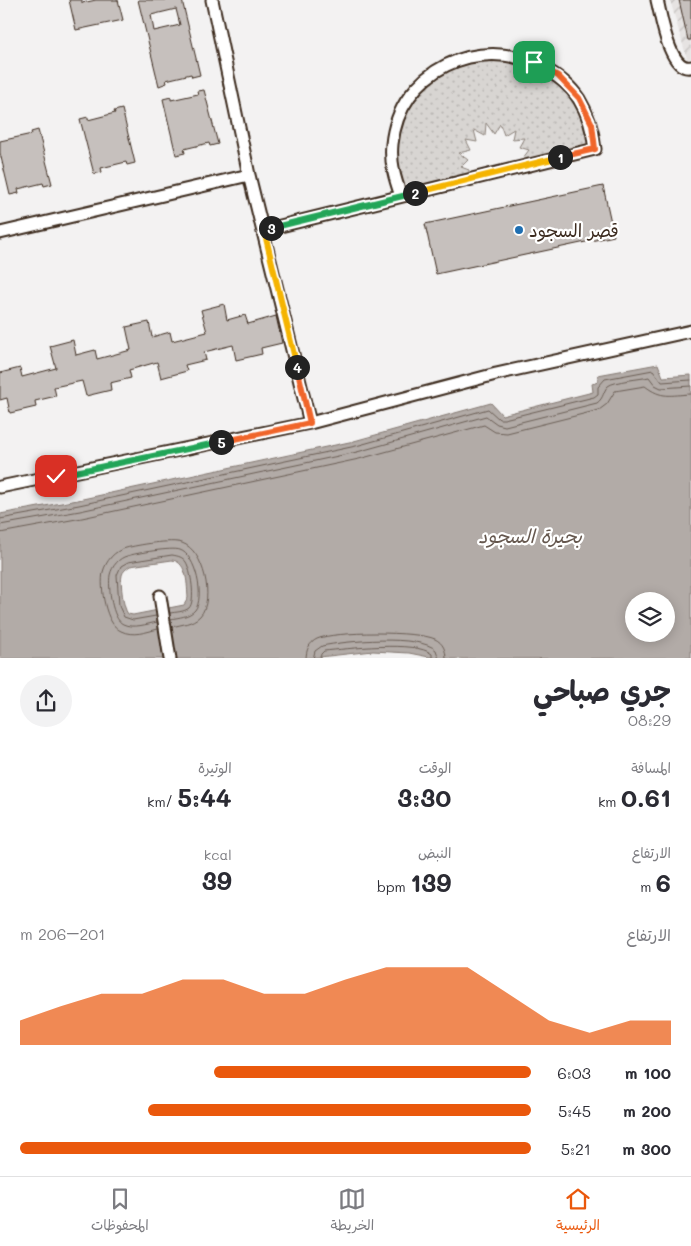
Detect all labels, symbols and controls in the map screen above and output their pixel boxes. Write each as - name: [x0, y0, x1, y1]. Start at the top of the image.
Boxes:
- pin: [513, 41, 555, 83]
- icon: arrive: [520, 48, 548, 76]
- pin: 1: [548, 144, 572, 170]
- text: 1: [557, 148, 564, 167]
- pin: 2: [402, 180, 428, 206]
- text: 2: [412, 184, 419, 203]
- pin: 3: [258, 216, 284, 240]
- place label: قصر السجود: [529, 218, 619, 242]
- text: 3: [267, 219, 276, 238]
- marker: قصر السجود: [513, 224, 525, 236]
- pin: 4: [284, 354, 310, 380]
- text: 4: [293, 358, 302, 377]
- pin: 5: [208, 430, 234, 454]
- text: 5: [217, 433, 226, 452]
- pin: [35, 455, 77, 497]
- icon: check: [42, 462, 70, 490]
- water label: بحيرة السجود: [478, 523, 582, 548]
- map controls: [625, 592, 675, 642]
- button: layers: [625, 592, 675, 642]
- text: جري صباحي: [533, 672, 671, 708]
- button: share: [20, 675, 72, 727]
- text: 08:29: [628, 709, 671, 730]
- text: الوتيرة: [198, 758, 232, 777]
- text: الوقت: [419, 758, 451, 777]
- text: المسافة: [631, 758, 671, 777]
- text: 5:44: [177, 781, 232, 813]
- text: 3:30: [397, 781, 451, 813]
- text: 0.61: [621, 781, 671, 813]
- text: /km: [147, 792, 177, 811]
- text: km: [598, 792, 621, 811]
- text: النبض: [418, 843, 451, 862]
- text: الارتفاع: [632, 843, 671, 862]
- text: kcal: [204, 845, 232, 864]
- text: 39: [202, 864, 232, 896]
- text: 139: [410, 866, 451, 898]
- text: 6: [656, 866, 671, 898]
- text: bpm: [377, 877, 410, 896]
- text: m: [640, 877, 656, 896]
- text: 201–206 m: [20, 923, 105, 944]
- text: الارتفاع: [626, 924, 671, 945]
- text: 6:03: [557, 1062, 591, 1083]
- text: 100 m: [625, 1062, 671, 1083]
- text: 5:45: [558, 1100, 591, 1121]
- text: 200 m: [623, 1100, 671, 1121]
- text: 5:21: [561, 1138, 591, 1159]
- text: 300 m: [622, 1138, 671, 1159]
- tab: المحفوظات: [91, 1185, 149, 1238]
- tab: الخريطة: [331, 1185, 374, 1238]
- tab: الرئيسية: [556, 1185, 600, 1238]

